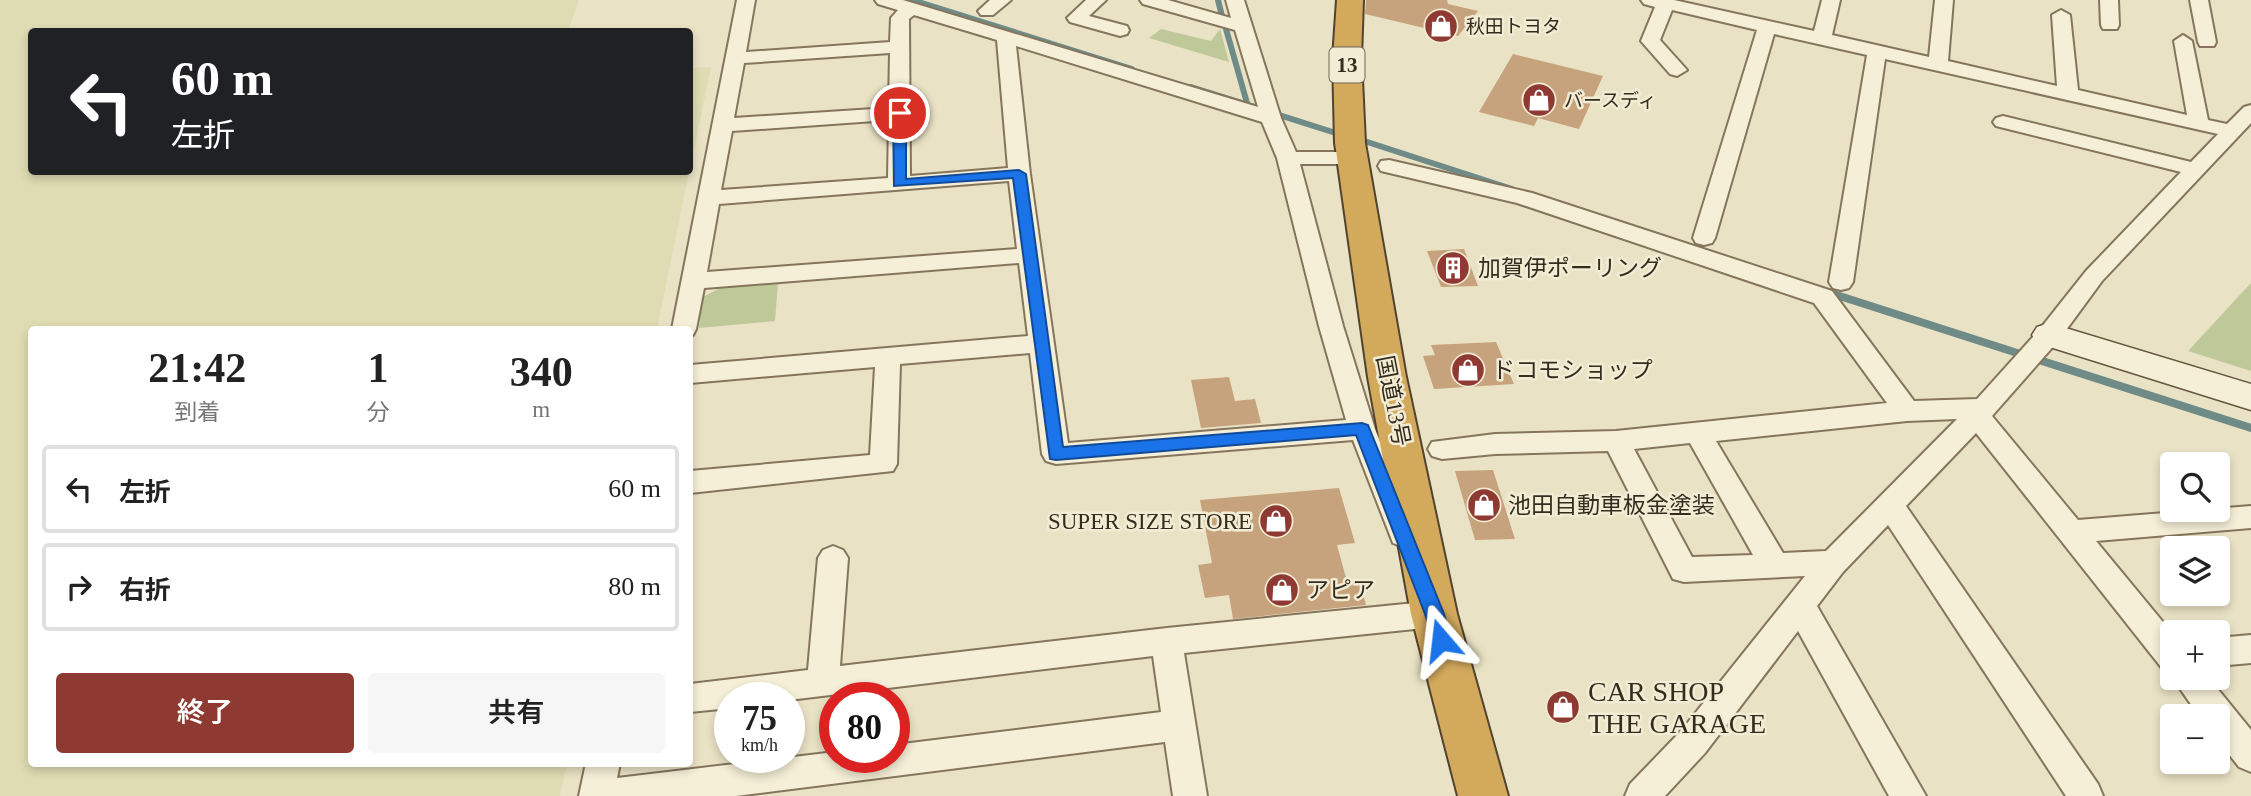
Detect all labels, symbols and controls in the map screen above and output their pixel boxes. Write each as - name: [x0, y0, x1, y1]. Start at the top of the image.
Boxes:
- shop icon: 秋田トヨタ: [1422, 7, 1460, 45]
- place label: 秋田トヨタ: [1466, 16, 1561, 37]
- road number: 13: [1330, 48, 1364, 82]
- text: 60 m: [171, 51, 273, 106]
- icon: left: [56, 56, 147, 147]
- shop icon: バースディ: [1520, 81, 1558, 119]
- pin: [870, 83, 930, 143]
- place label: バースディ: [1564, 90, 1657, 111]
- icon: arrive: [881, 94, 919, 132]
- text: 左折: [171, 117, 235, 153]
- building icon: 加賀伊ポーリング: [1434, 249, 1472, 287]
- place label: 加賀伊ポーリング: [1478, 256, 1662, 281]
- text: 21:42: [148, 345, 246, 391]
- text: 1: [368, 345, 389, 391]
- text: 340: [510, 349, 573, 395]
- shop icon: ドコモショップ: [1449, 351, 1487, 389]
- street label: 国道13号: [1372, 353, 1414, 449]
- place label: ドコモショップ: [1492, 358, 1653, 383]
- text: m: [532, 397, 550, 422]
- text: 到着: [174, 400, 220, 425]
- text: 分: [367, 400, 390, 425]
- map controls: [2160, 452, 2230, 774]
- button: search: [2160, 452, 2230, 522]
- icon: left: [60, 470, 98, 508]
- text: 60 m: [608, 474, 661, 503]
- text: 左折: [119, 478, 171, 507]
- shop icon: 池田自動車板金塗装: [1465, 486, 1503, 524]
- place label: 池田自動車板金塗装: [1508, 493, 1715, 518]
- shop icon: SUPER SIZE STORE: [1257, 502, 1295, 540]
- place label: SUPER SIZE STORE: [1048, 509, 1252, 534]
- button: layers: [2160, 536, 2230, 606]
- icon: right: [60, 568, 98, 606]
- shop icon: アピア: [1263, 571, 1301, 609]
- text: 80 m: [608, 572, 661, 601]
- text: 右折: [119, 576, 171, 605]
- place label: アピア: [1306, 578, 1375, 603]
- position arrow: [1404, 603, 1478, 677]
- button: +: [2160, 620, 2230, 690]
- button: 終了: [56, 673, 354, 753]
- button: 共有: [368, 673, 665, 753]
- place label: CAR SHOP THE GARAGE: [1588, 676, 1766, 739]
- speed limit sign: 80: [819, 682, 910, 773]
- shop icon: CAR SHOP THE GARAGE: [1544, 688, 1582, 726]
- text: 75: [742, 699, 777, 738]
- button: −: [2160, 704, 2230, 774]
- text: km/h: [741, 735, 778, 755]

